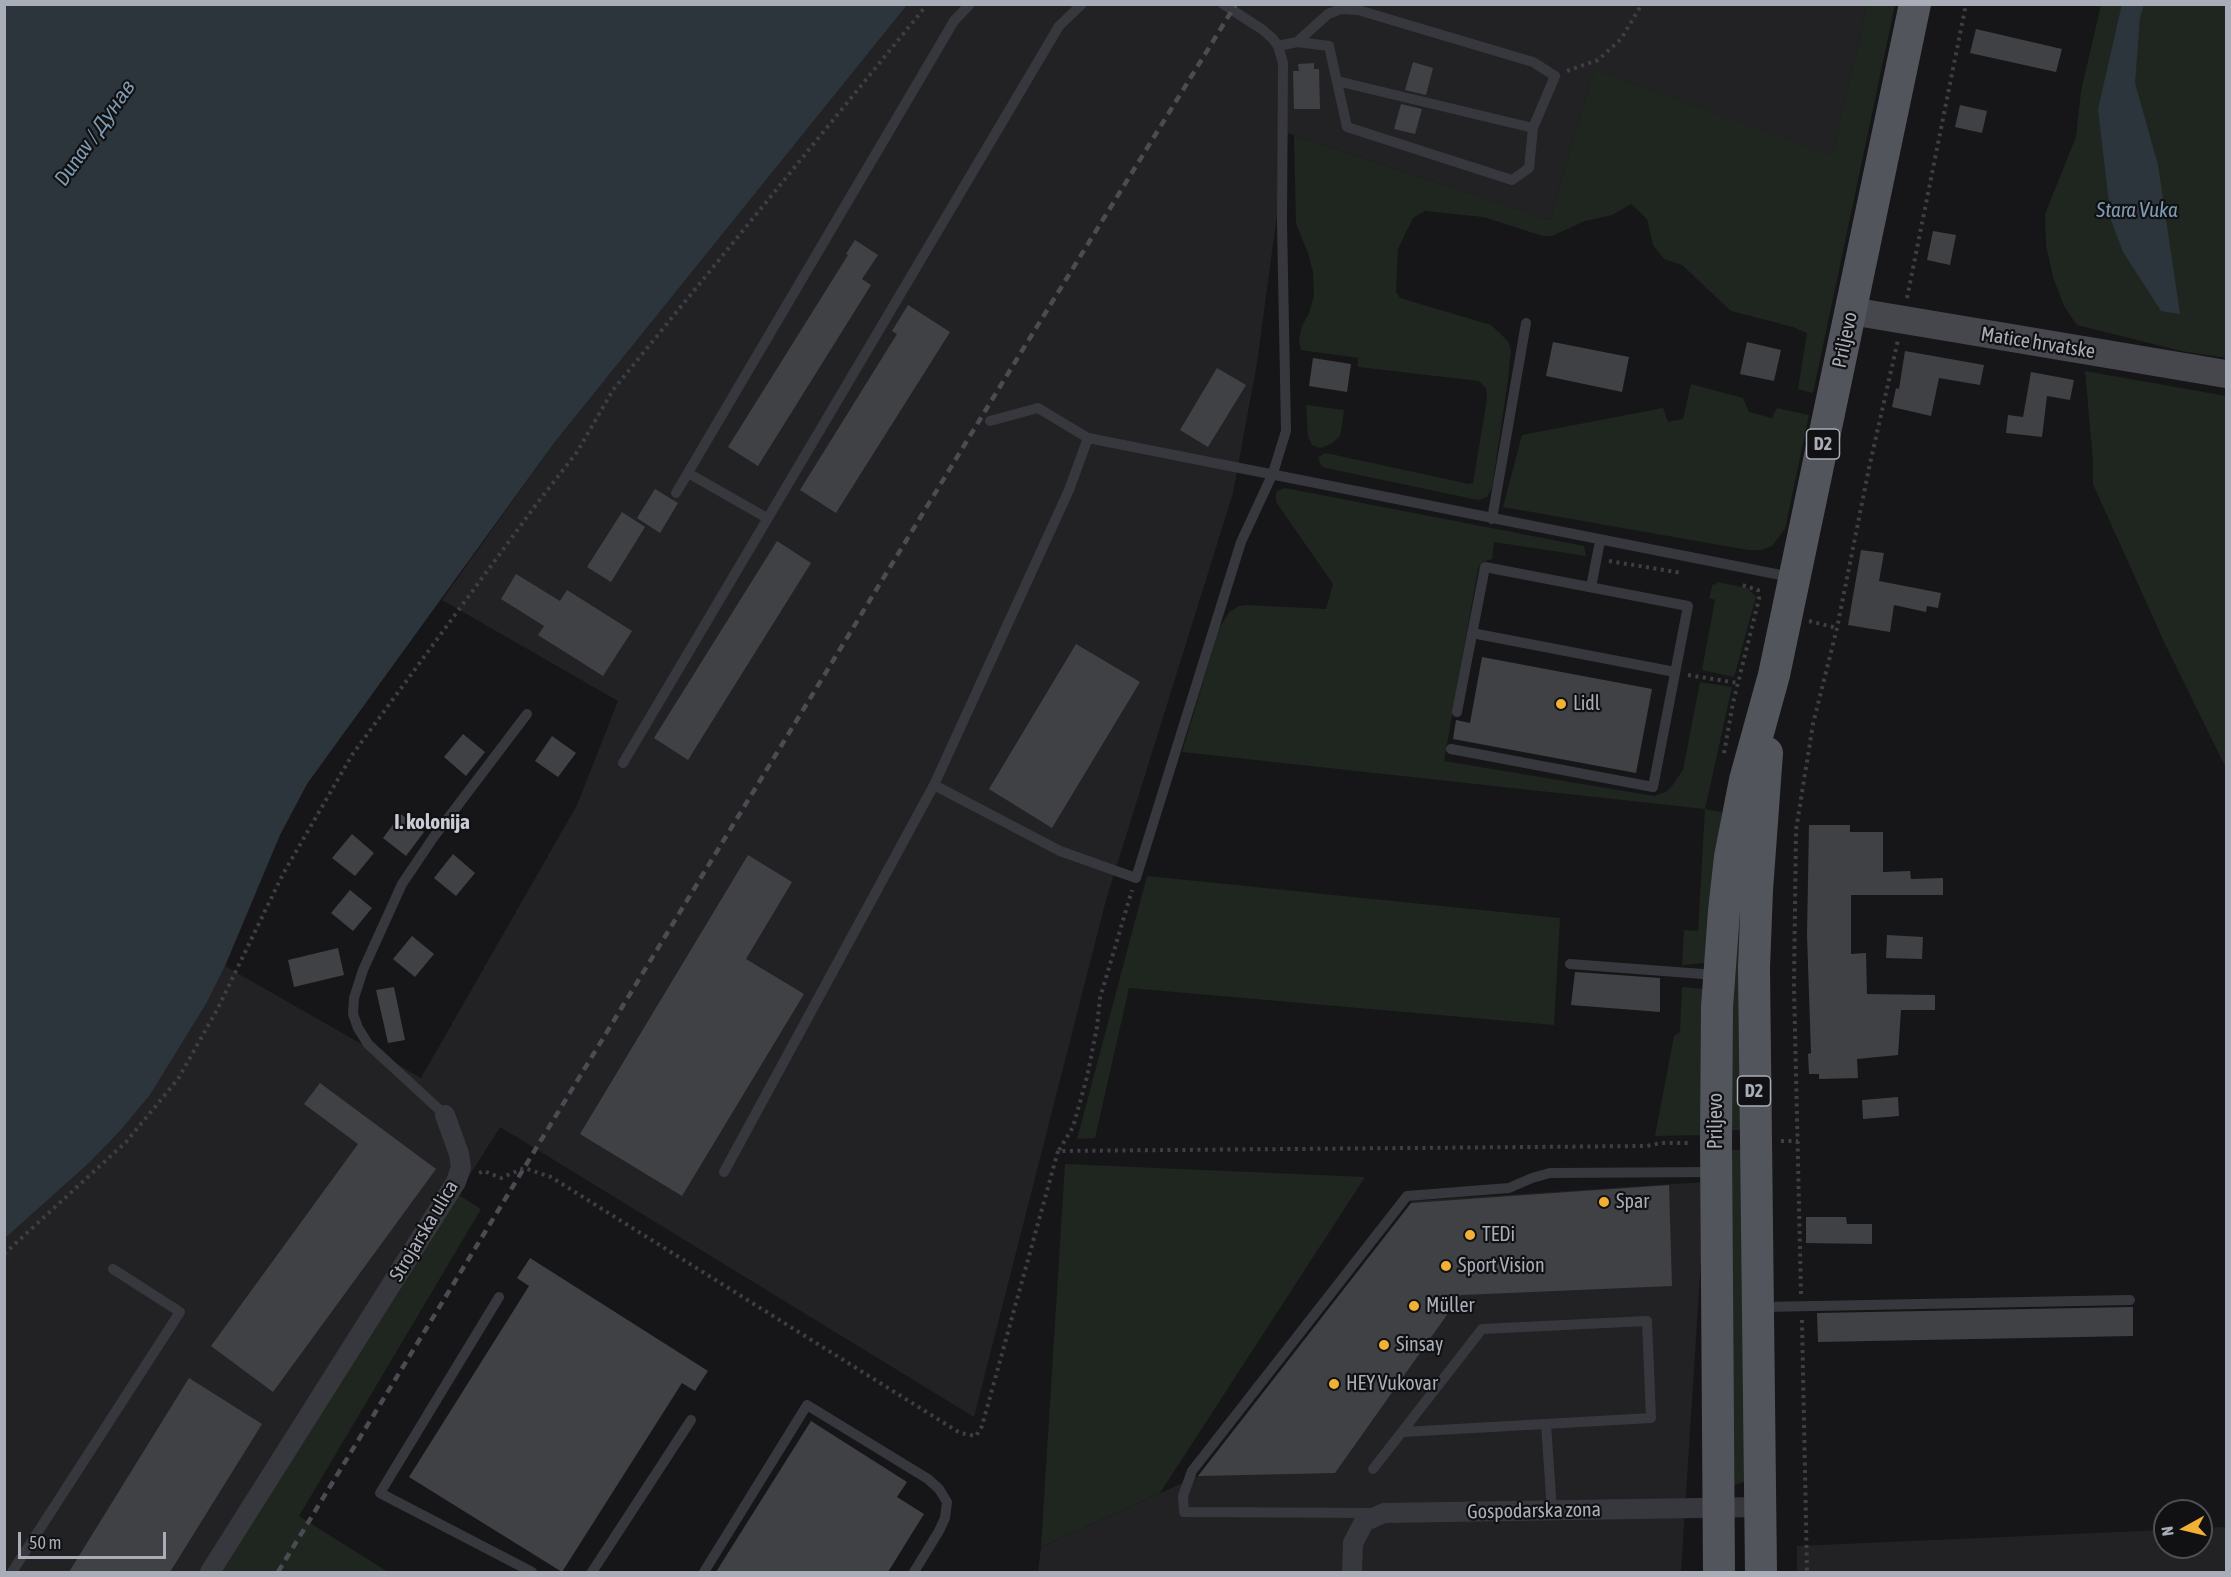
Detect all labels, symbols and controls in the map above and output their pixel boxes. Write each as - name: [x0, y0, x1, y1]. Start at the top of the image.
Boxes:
- water label: Dunav / Дунав: [49, 75, 141, 191]
- water label: Stara Vuka: [2096, 197, 2178, 223]
- street label: Priljevo: [1827, 310, 1863, 370]
- street label: Matice hrvatske: [1979, 322, 2097, 364]
- road number: D2: [1806, 429, 1840, 459]
- place label: Lidl: [1573, 692, 1600, 716]
- marker: Lidl: [1554, 697, 1568, 711]
- district label: I. kolonija: [394, 809, 470, 835]
- road number: D2: [1738, 1076, 1770, 1106]
- street label: Priljevo: [1704, 1093, 1728, 1149]
- street label: Strojarska ulica: [385, 1176, 463, 1286]
- place label: Spar: [1616, 1190, 1649, 1214]
- marker: Spar: [1597, 1195, 1611, 1209]
- place label: TEDi: [1482, 1223, 1515, 1247]
- marker: TEDi: [1463, 1228, 1477, 1242]
- place label: Sport Vision: [1458, 1254, 1545, 1278]
- marker: Sport Vision: [1439, 1259, 1453, 1273]
- place label: Müller: [1426, 1294, 1474, 1318]
- marker: Müller: [1407, 1299, 1421, 1313]
- place label: Sinsay: [1396, 1333, 1443, 1357]
- marker: Sinsay: [1377, 1338, 1391, 1352]
- place label: HEY Vukovar: [1346, 1372, 1438, 1396]
- marker: HEY Vukovar: [1327, 1377, 1341, 1391]
- street label: Gospodarska zona: [1467, 1498, 1601, 1524]
- north arrow: [2153, 1499, 2213, 1559]
- scale bar: [21, 1520, 170, 1558]
- text: N: [2158, 1525, 2177, 1537]
- text: 50 m: [29, 1532, 61, 1553]

